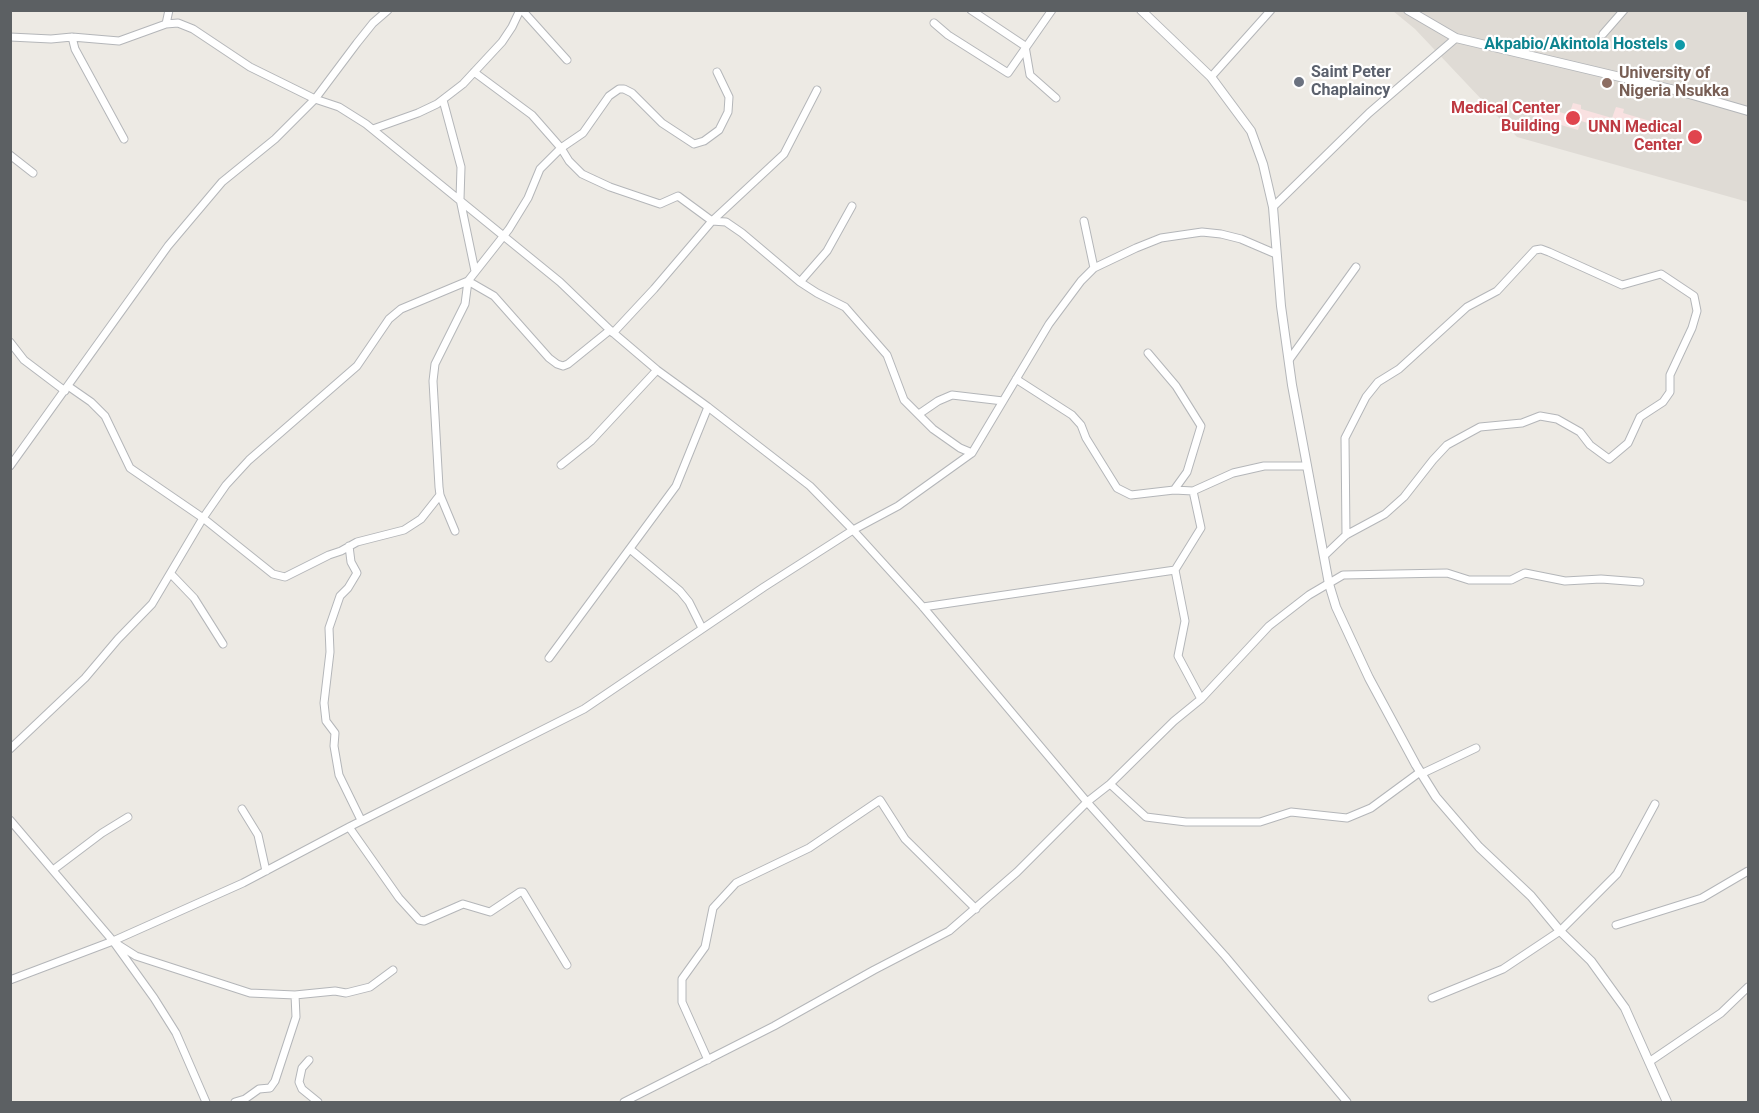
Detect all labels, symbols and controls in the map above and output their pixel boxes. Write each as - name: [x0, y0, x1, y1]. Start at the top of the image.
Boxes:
- place label: Akpabio/Akintola Hostels: [1484, 35, 1668, 55]
- marker: Akpabio/Akintola Hostels: [1673, 38, 1687, 52]
- place label: Saint Peter Chaplaincy: [1311, 63, 1391, 101]
- place label: University of Nigeria Nsukka: [1619, 64, 1729, 102]
- marker: Saint Peter Chaplaincy: [1292, 75, 1306, 89]
- marker: University of Nigeria Nsukka: [1600, 76, 1614, 90]
- place label: Medical Center Building: [1451, 99, 1560, 137]
- marker: Medical Center Building: [1564, 109, 1582, 127]
- place label: UNN Medical Center: [1588, 118, 1682, 156]
- marker: UNN Medical Center: [1686, 128, 1704, 146]

